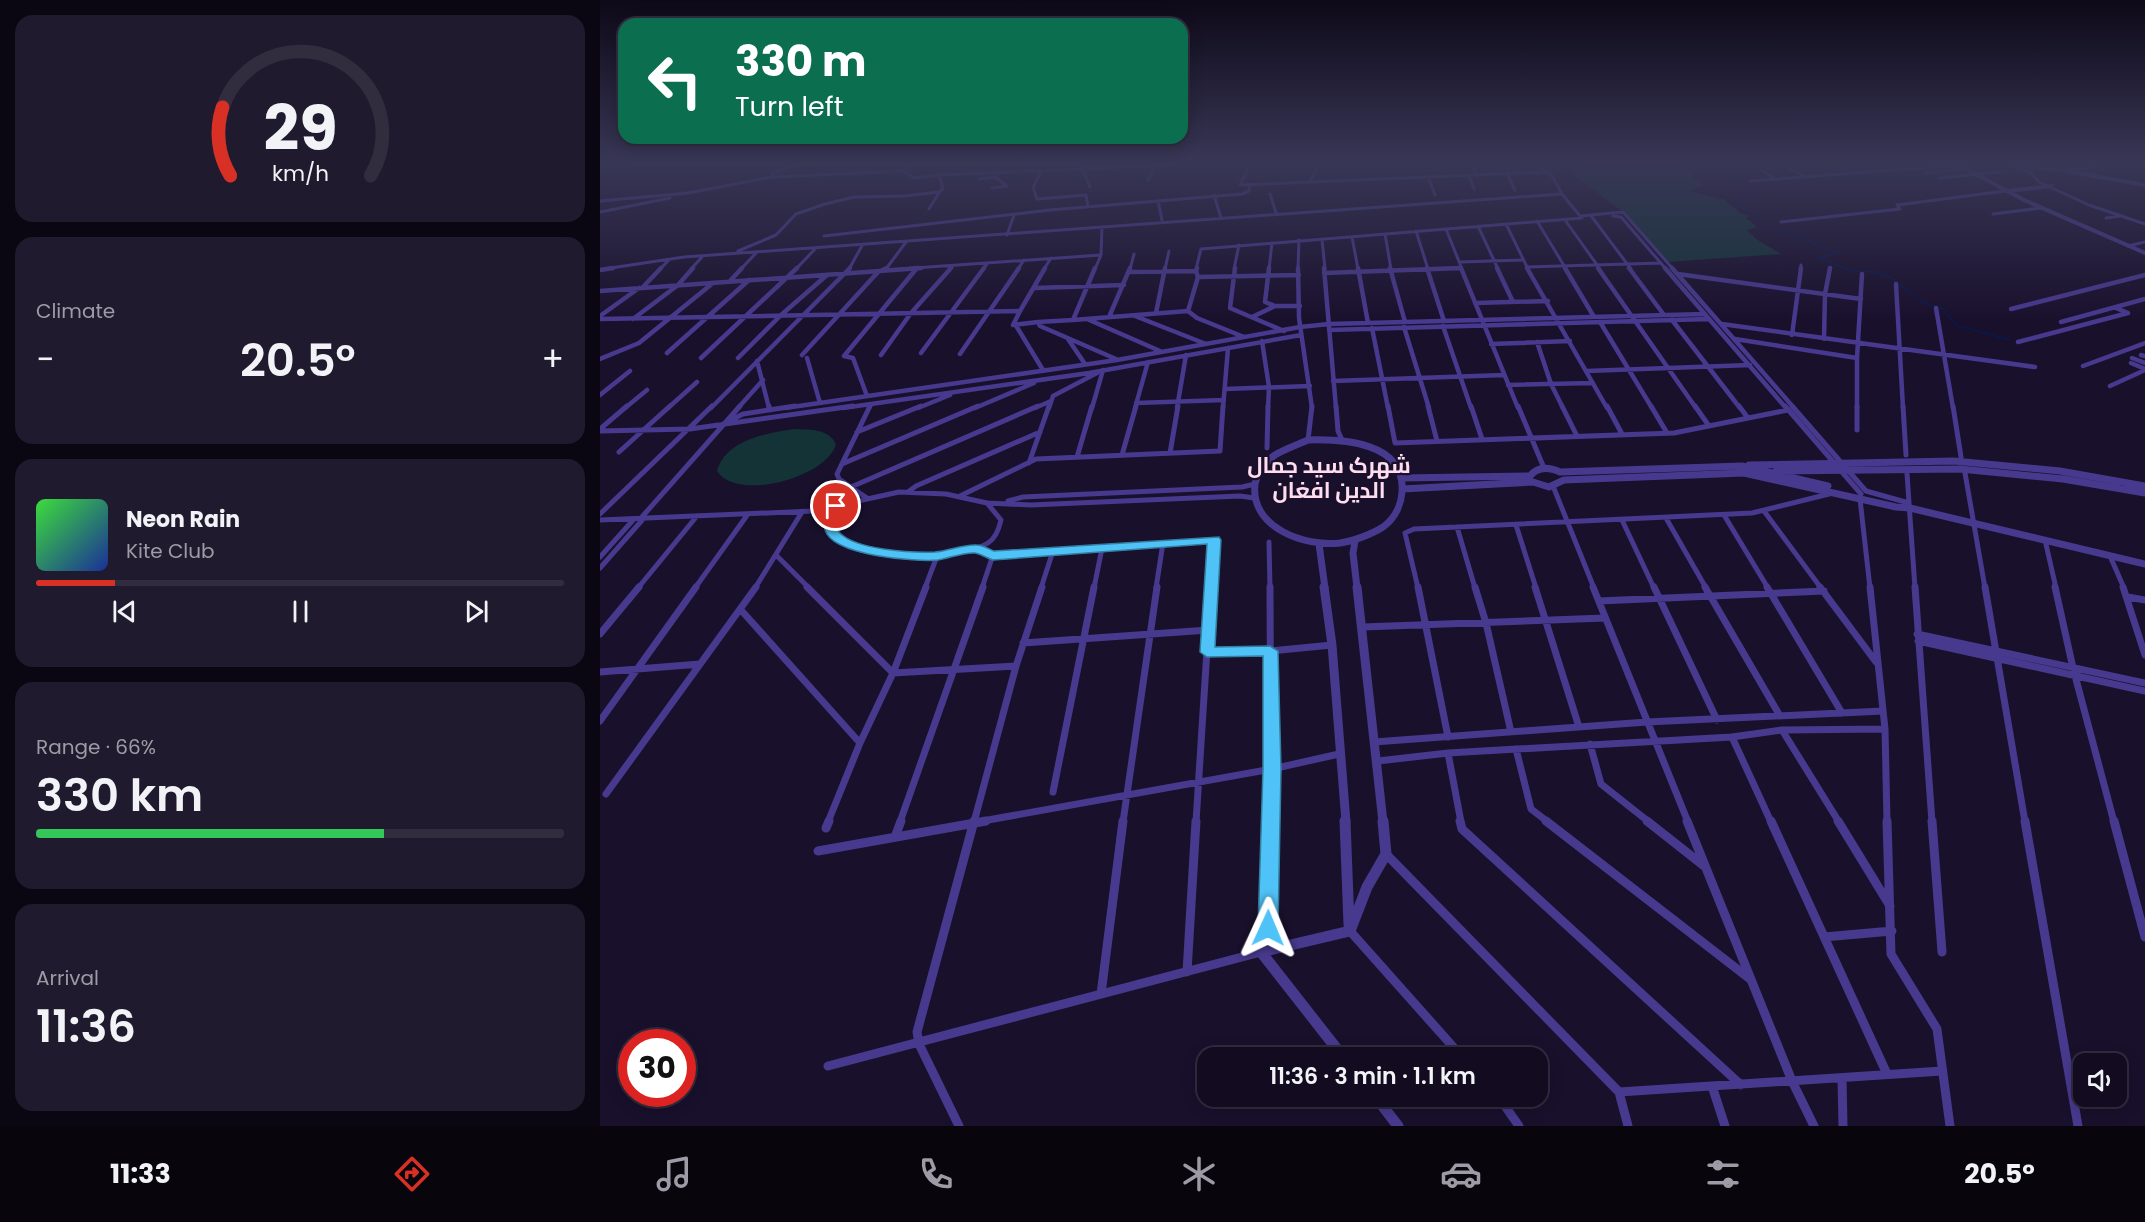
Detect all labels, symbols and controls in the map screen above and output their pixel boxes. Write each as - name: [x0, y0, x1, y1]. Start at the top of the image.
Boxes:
- text: 330 m: [735, 32, 867, 91]
- icon: left: [636, 42, 714, 120]
- text: 29: [263, 84, 337, 172]
- text: Turn left: [735, 88, 844, 125]
- text: km/h: [271, 158, 329, 189]
- text: Climate: [36, 297, 115, 325]
- text: 20.5°: [240, 329, 356, 392]
- text: −: [36, 336, 54, 383]
- text: +: [541, 336, 564, 383]
- district label: شهرک سید جمال الدین افغان: [1247, 450, 1411, 506]
- pin: [810, 480, 861, 531]
- icon: arrive: [819, 489, 852, 522]
- text: Neon Rain: [126, 504, 240, 535]
- text: Kite Club: [126, 537, 215, 565]
- icon: previous: [108, 595, 141, 628]
- icon: pause: [284, 595, 317, 628]
- icon: next: [460, 595, 493, 628]
- text: Range · 66%: [36, 733, 156, 761]
- text: 330 km: [36, 764, 203, 827]
- position arrow: [1236, 896, 1300, 960]
- text: Arrival: [36, 964, 99, 992]
- text: 11:36: [36, 995, 136, 1058]
- speed limit sign: 30: [618, 1029, 696, 1107]
- map controls: [2073, 1053, 2127, 1107]
- button: sound: [2073, 1053, 2127, 1107]
- text: 11:36 · 3 min · 1.1 km: [1269, 1061, 1476, 1092]
- icon: directions: [391, 1153, 433, 1195]
- icon: music: [653, 1153, 695, 1195]
- icon: phone: [915, 1153, 957, 1195]
- icon: climate: [1178, 1153, 1220, 1195]
- icon: car: [1440, 1153, 1482, 1195]
- icon: filters: [1702, 1153, 1744, 1195]
- text: 11:33: [110, 1155, 171, 1192]
- text: 20.5°: [1964, 1155, 2035, 1192]

